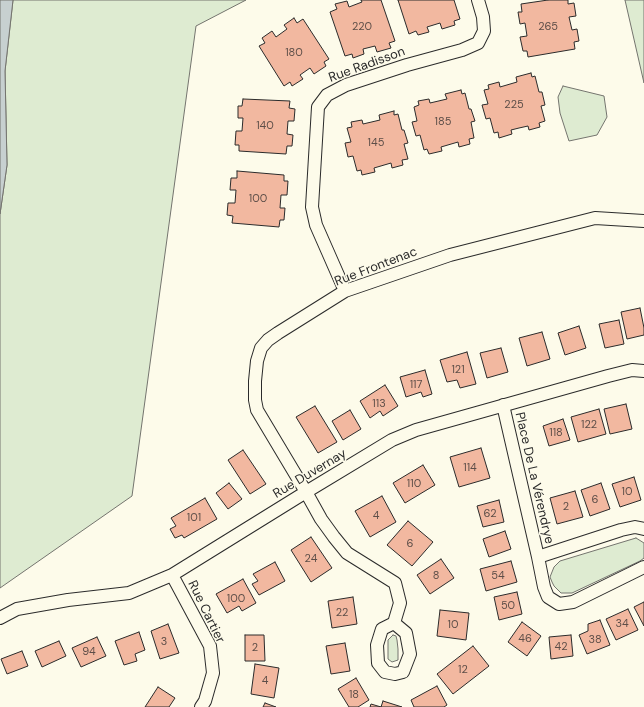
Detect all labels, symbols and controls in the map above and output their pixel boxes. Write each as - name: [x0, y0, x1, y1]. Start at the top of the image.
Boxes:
- house number: 220: [352, 20, 372, 34]
- house number: 265: [538, 20, 558, 34]
- street label: Rue Radisson: [327, 44, 407, 86]
- house number: 180: [285, 46, 303, 60]
- house number: 225: [504, 98, 524, 112]
- house number: 185: [435, 115, 451, 129]
- house number: 140: [256, 119, 274, 133]
- house number: 145: [368, 136, 384, 150]
- house number: 100: [249, 192, 267, 206]
- street label: Rue Frontenac: [333, 244, 419, 290]
- house number: 121: [451, 363, 465, 377]
- house number: 117: [410, 378, 422, 392]
- house number: 113: [372, 397, 386, 411]
- street label: Place De La Vérendrye: [511, 411, 557, 545]
- house number: 122: [581, 418, 597, 432]
- house number: 118: [549, 426, 563, 440]
- street label: Rue Duvernay: [271, 446, 349, 502]
- house number: 114: [463, 461, 477, 475]
- house number: 110: [407, 477, 421, 491]
- house number: 10: [622, 485, 632, 499]
- house number: 6: [592, 493, 598, 507]
- house number: 2: [563, 500, 569, 514]
- house number: 62: [484, 507, 496, 521]
- house number: 4: [373, 509, 379, 523]
- house number: 101: [187, 511, 201, 525]
- house number: 6: [407, 537, 413, 551]
- house number: 24: [305, 552, 317, 566]
- house number: 8: [433, 569, 439, 583]
- house number: 54: [491, 569, 505, 583]
- street label: Rue Cartier: [184, 578, 228, 646]
- house number: 100: [227, 592, 245, 606]
- house number: 50: [501, 599, 515, 613]
- house number: 22: [336, 606, 348, 620]
- house number: 34: [615, 617, 629, 631]
- house number: 10: [448, 618, 458, 632]
- house number: 46: [518, 632, 532, 646]
- house number: 38: [588, 633, 602, 647]
- house number: 3: [161, 635, 167, 649]
- house number: 42: [554, 640, 568, 654]
- house number: 2: [252, 641, 258, 655]
- house number: 94: [82, 645, 96, 659]
- house number: 12: [458, 663, 468, 677]
- house number: 4: [262, 674, 268, 688]
- house number: 18: [349, 688, 359, 702]

